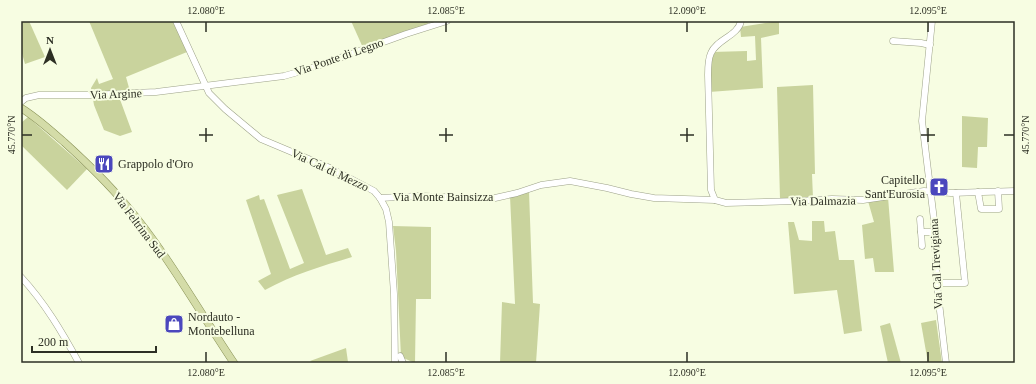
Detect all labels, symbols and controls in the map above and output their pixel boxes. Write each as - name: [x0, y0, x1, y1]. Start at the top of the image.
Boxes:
- text: 12.080°E: [187, 5, 225, 16]
- text: 12.085°E: [427, 5, 465, 16]
- text: 12.090°E: [668, 5, 706, 16]
- text: 12.095°E: [909, 5, 947, 16]
- north arrow: [30, 30, 70, 70]
- text: N: [46, 34, 54, 46]
- street label: Via Ponte di Legno: [293, 35, 385, 79]
- street label: Via Argine: [90, 86, 142, 102]
- text: 45.770°N: [6, 116, 17, 154]
- text: 45.770°N: [1020, 116, 1031, 154]
- street label: Via Cal di Mezzo: [289, 146, 371, 194]
- restaurant icon: Grappolo d'Oro: [93, 153, 115, 175]
- place label: Grappolo d'Oro: [118, 157, 193, 171]
- place label: Capitello Sant'Eurosia: [865, 173, 926, 201]
- church icon: Capitello Sant'Eurosia: [928, 176, 950, 198]
- street label: Via Feltrina Sud: [110, 189, 168, 261]
- street label: Via Monte Bainsizza: [393, 190, 494, 204]
- street label: Via Dalmazia: [790, 193, 857, 209]
- street label: Via Cal Trevigiana: [927, 218, 945, 310]
- place label: Nordauto - Montebelluna: [188, 310, 255, 338]
- shop icon: Nordauto - Montebelluna: [163, 313, 185, 335]
- scale bar: [32, 328, 156, 354]
- text: 200 m: [38, 335, 69, 349]
- text: 12.080°E: [187, 367, 225, 378]
- text: 12.085°E: [427, 367, 465, 378]
- text: 12.090°E: [668, 367, 706, 378]
- text: 12.095°E: [909, 367, 947, 378]

